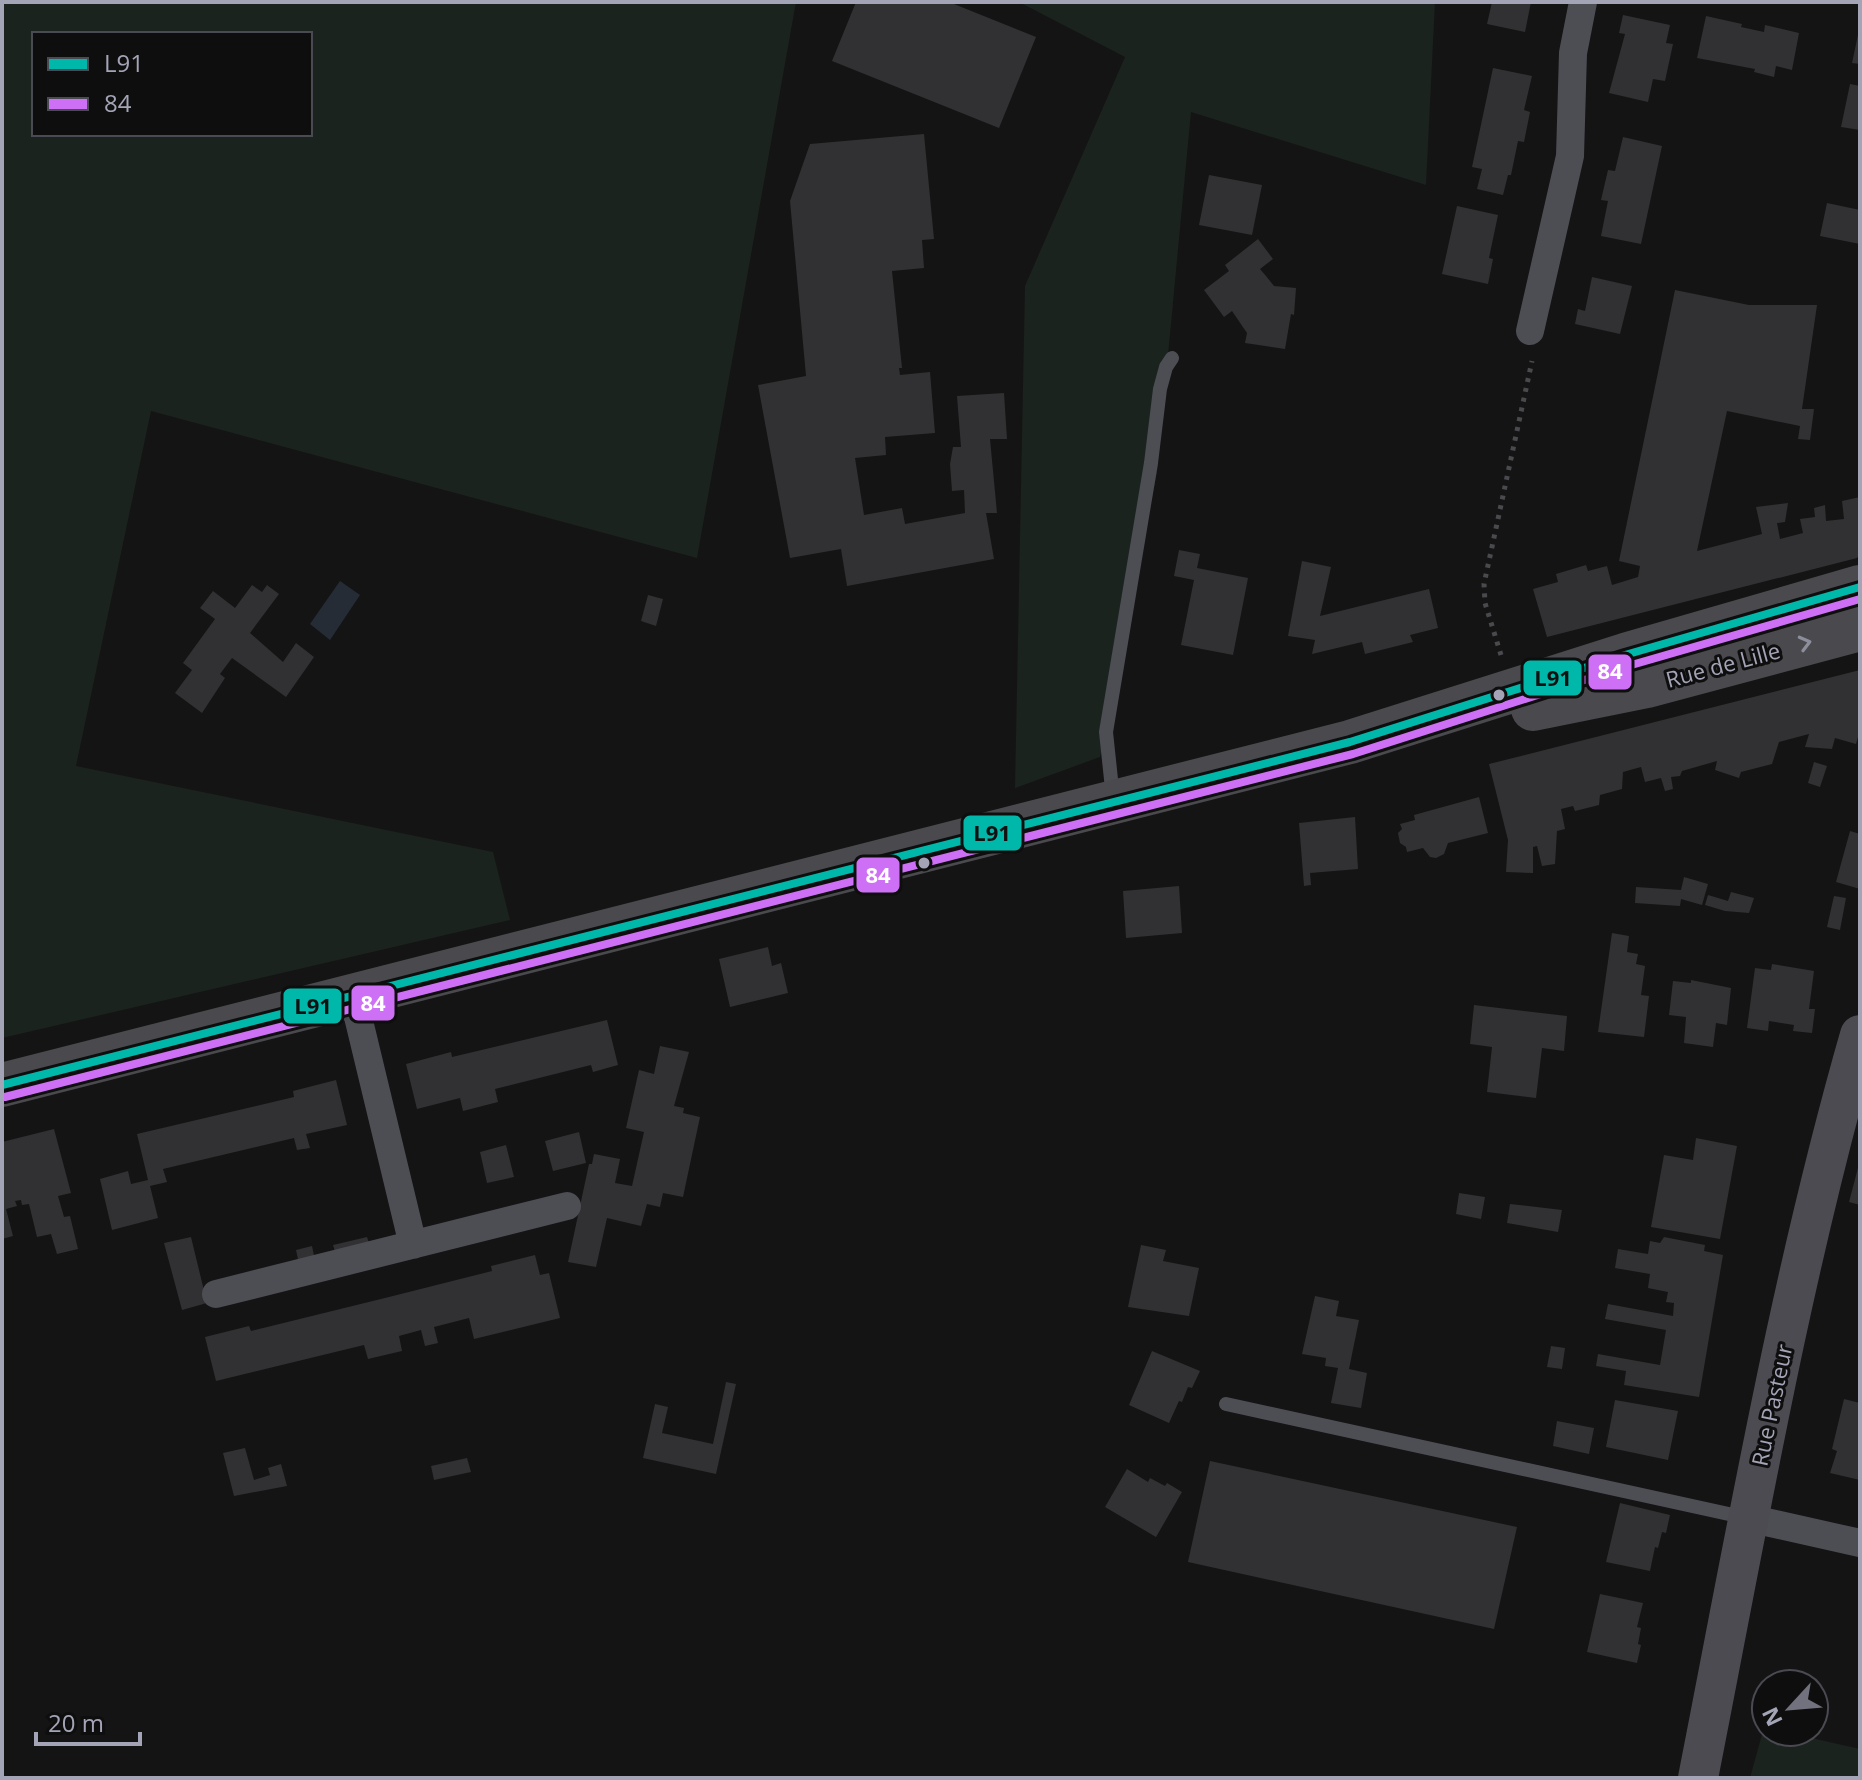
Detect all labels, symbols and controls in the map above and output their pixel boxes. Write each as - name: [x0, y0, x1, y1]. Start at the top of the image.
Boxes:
- legend: [32, 32, 312, 136]
- text: L91: [104, 46, 144, 79]
- text: 84: [104, 86, 132, 119]
- street label: Rue de Lille: [1662, 634, 1783, 694]
- one-way arrow: [1798, 636, 1812, 653]
- line badge: 84: [1587, 653, 1633, 691]
- text: 84: [1597, 655, 1623, 685]
- line badge: L91: [1522, 659, 1583, 697]
- text: L91: [1534, 662, 1572, 692]
- unlabelled marker: [1491, 687, 1507, 703]
- line badge: L91: [962, 814, 1023, 852]
- text: L91: [973, 817, 1011, 847]
- unlabelled marker: [916, 855, 932, 871]
- line badge: 84: [855, 856, 901, 894]
- text: 84: [865, 859, 891, 889]
- line badge: 84: [350, 984, 396, 1022]
- line badge: L91: [282, 987, 343, 1025]
- text: 84: [360, 987, 386, 1017]
- text: L91: [294, 990, 332, 1020]
- street label: Rue Pasteur: [1743, 1341, 1799, 1468]
- north arrow: [1750, 1668, 1830, 1748]
- scale bar: [36, 1696, 140, 1746]
- text: N: [1754, 1703, 1789, 1732]
- text: 20 m: [48, 1706, 104, 1739]

